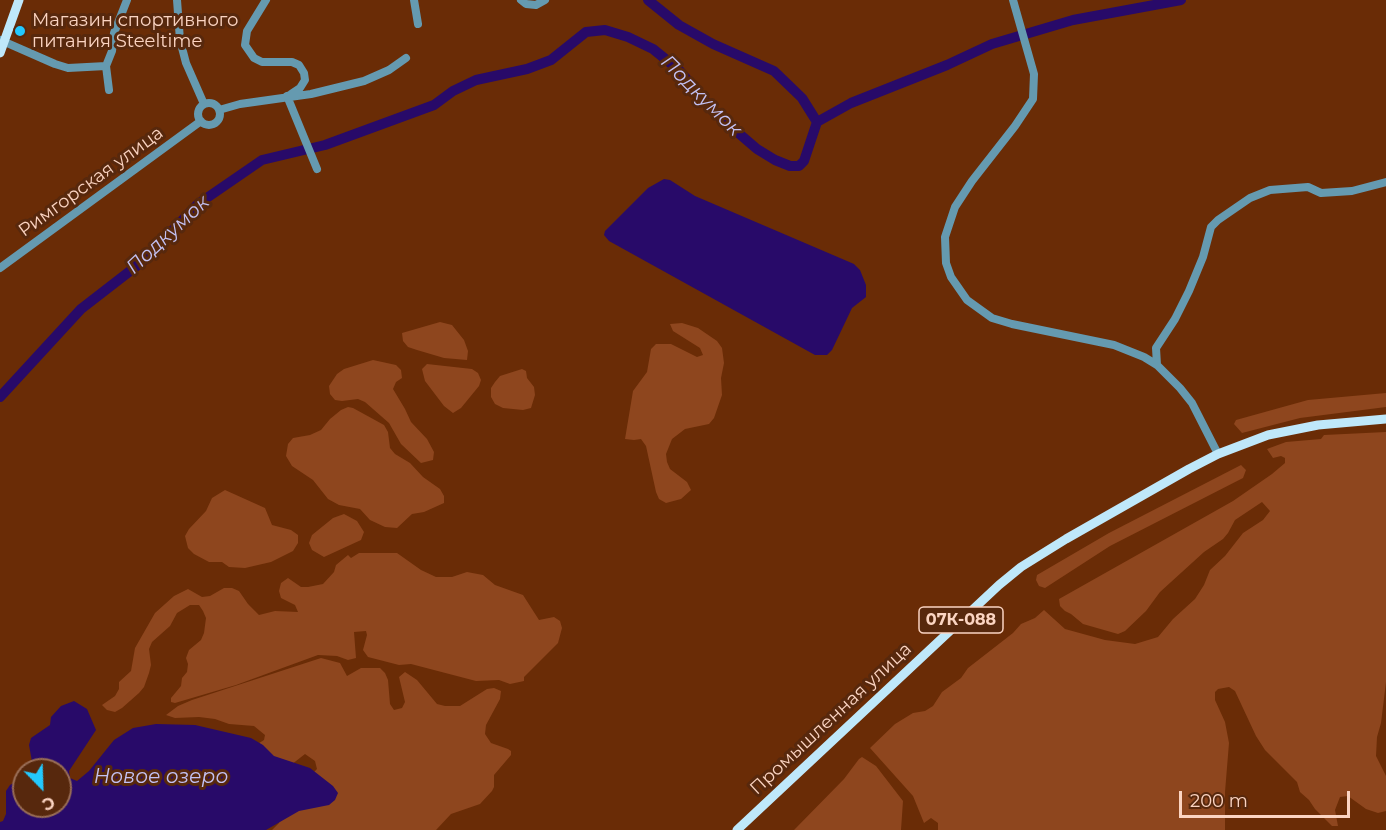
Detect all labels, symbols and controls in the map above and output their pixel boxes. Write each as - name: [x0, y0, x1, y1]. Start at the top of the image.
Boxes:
- place label: Магазин спортивного питания Steeltime: [32, 10, 238, 52]
- marker: Магазин спортивного питания Steeltime: [13, 24, 27, 38]
- water label: Подкумок: [655, 50, 747, 142]
- street label: Римгорская улица: [14, 122, 168, 242]
- water label: Подкумок: [121, 190, 215, 280]
- road number: 07К-088: [919, 607, 1003, 633]
- street label: Промышленная улица: [746, 639, 916, 799]
- north arrow: [12, 758, 72, 818]
- water label: Новое озеро: [94, 765, 228, 789]
- scale bar: [1182, 779, 1353, 817]
- text: 200 m: [1190, 790, 1248, 812]
- text: С: [39, 792, 58, 814]

